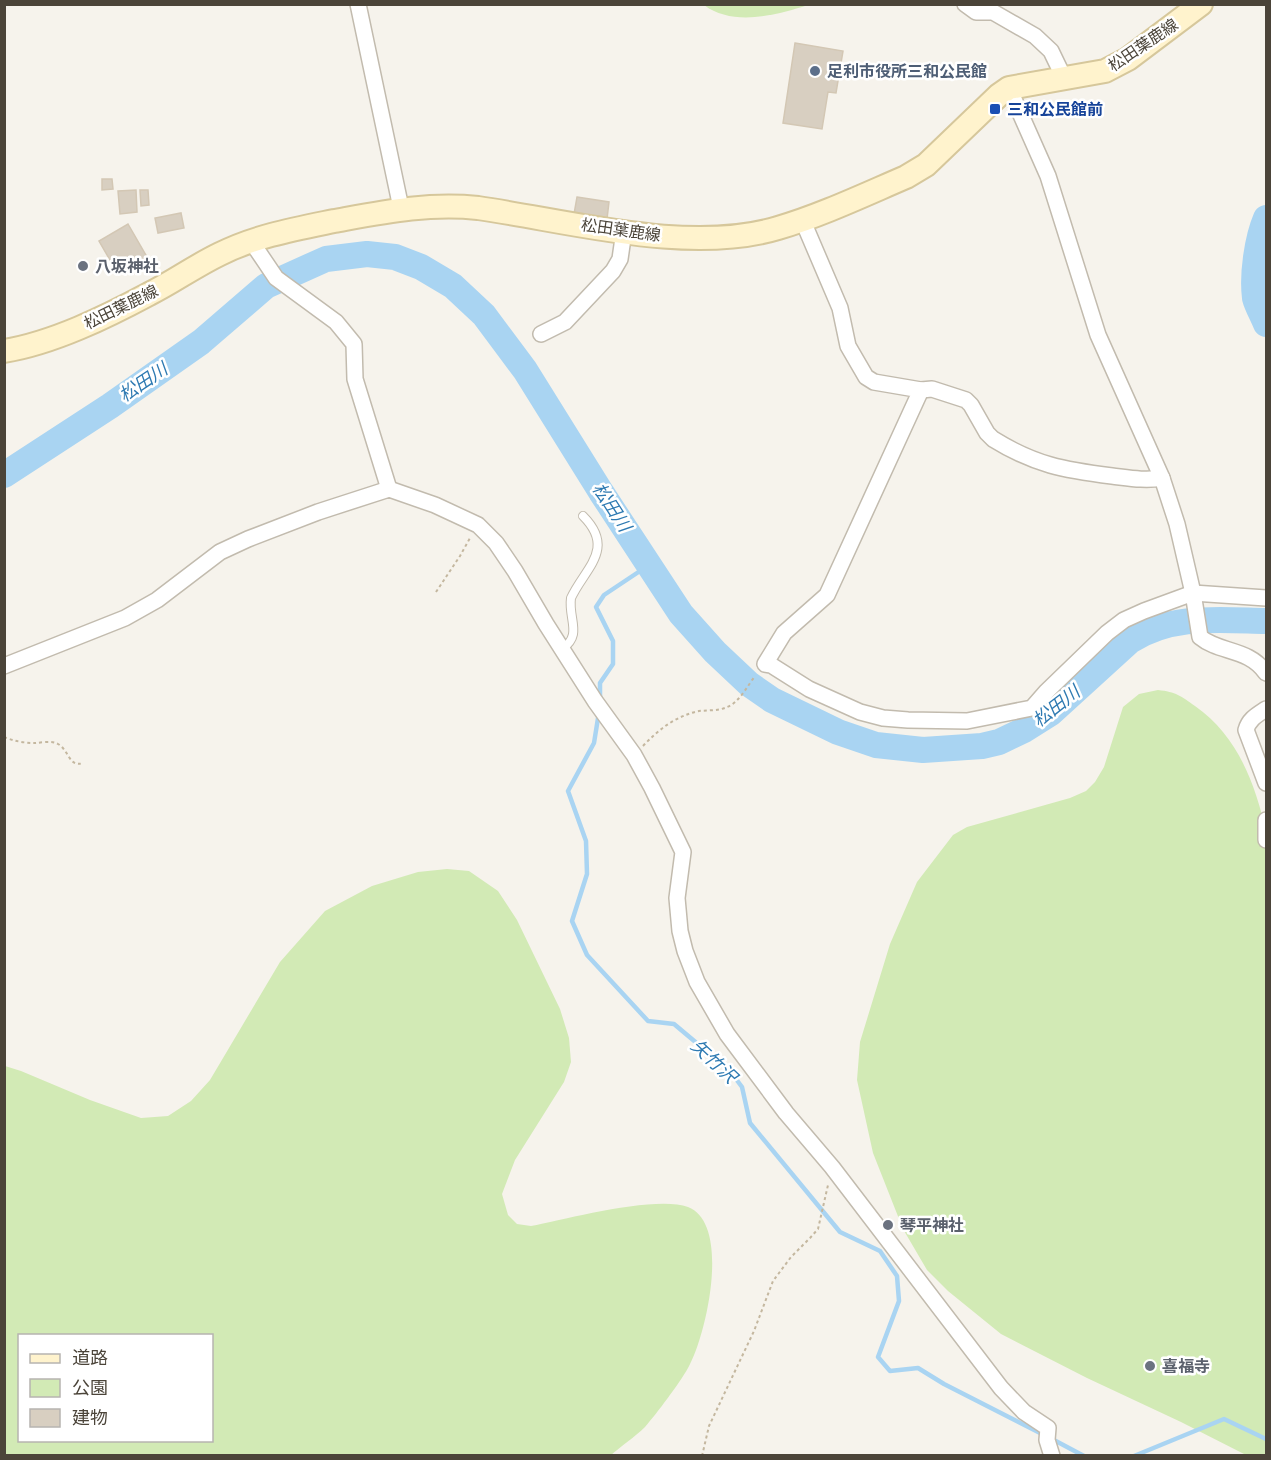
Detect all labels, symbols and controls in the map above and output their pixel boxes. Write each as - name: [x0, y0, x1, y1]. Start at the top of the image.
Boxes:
- street label: 松田葉鹿線: [1104, 14, 1182, 76]
- place label: 足利市役所三和公民館: [827, 61, 987, 82]
- marker: 足利市役所三和公民館: [808, 64, 822, 78]
- place label: 三和公民館前: [1007, 99, 1103, 120]
- marker: 三和公民館前: [988, 102, 1002, 116]
- street label: 松田葉鹿線: [580, 214, 662, 246]
- place label: 八坂神社: [95, 256, 159, 277]
- marker: 八坂神社: [76, 259, 90, 273]
- street label: 松田葉鹿線: [80, 280, 162, 334]
- water label: 松田川: [114, 356, 173, 407]
- water label: 松田川: [588, 478, 637, 538]
- water label: 松田川: [1028, 679, 1086, 732]
- water label: 矢竹沢: [686, 1034, 743, 1089]
- place label: 琴平神社: [900, 1215, 964, 1236]
- marker: 琴平神社: [881, 1218, 895, 1232]
- legend: [18, 1334, 213, 1442]
- text: 道路: [72, 1346, 108, 1369]
- place label: 喜福寺: [1162, 1356, 1210, 1377]
- marker: 喜福寺: [1143, 1359, 1157, 1373]
- text: 公園: [72, 1376, 108, 1399]
- text: 建物: [72, 1406, 108, 1429]

